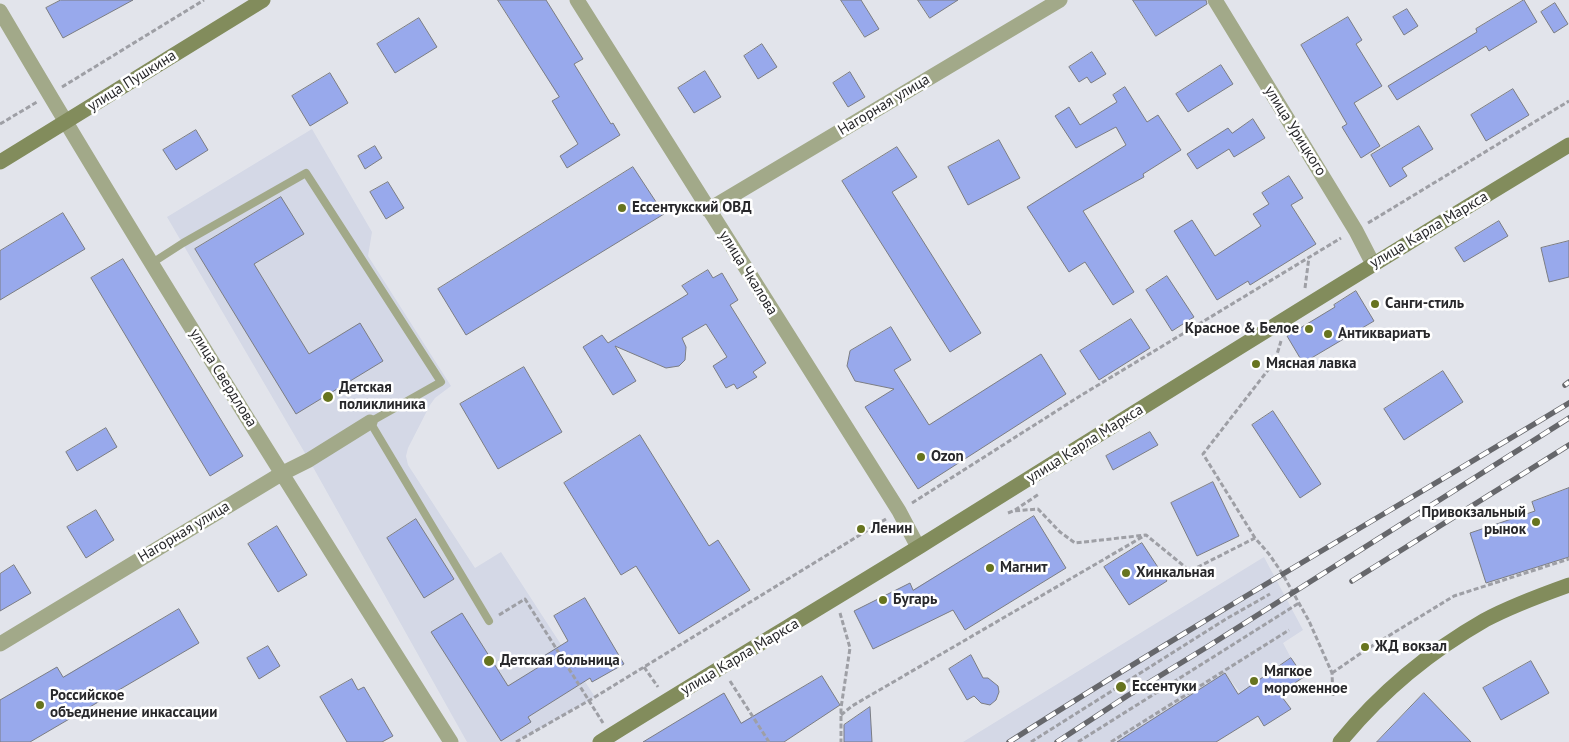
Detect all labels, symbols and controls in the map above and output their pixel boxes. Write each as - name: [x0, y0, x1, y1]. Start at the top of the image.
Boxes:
- street label: улица Пушкина: [84, 47, 180, 115]
- street label: Нагорная улица: [835, 71, 933, 139]
- street label: улица Урицкого: [1260, 83, 1330, 179]
- street label: улица Карла Маркса: [1367, 188, 1491, 272]
- place label: Ессентукский ОВД: [632, 199, 752, 217]
- marker: Ессентукский ОВД: [616, 202, 628, 214]
- street label: улица Чкалова: [715, 227, 781, 319]
- place label: Санги-стиль: [1385, 295, 1464, 313]
- marker: Санги-стиль: [1369, 298, 1381, 310]
- place label: Красное & Белое: [1185, 320, 1299, 338]
- marker: Красное & Белое: [1303, 323, 1315, 335]
- street label: улица Свердлова: [185, 325, 261, 431]
- place label: Антиквариатъ: [1338, 325, 1430, 343]
- marker: Антиквариатъ: [1322, 328, 1334, 340]
- place label: Мясная лавка: [1266, 355, 1356, 373]
- marker: Мясная лавка: [1250, 358, 1262, 370]
- place label: Детская поликлиника: [339, 379, 426, 414]
- marker: Детская поликлиника: [321, 390, 335, 404]
- street label: улица Карла Маркса: [1023, 401, 1147, 487]
- place label: Ozon: [931, 448, 964, 466]
- marker: Ozon: [915, 451, 927, 463]
- street label: Нагорная улица: [135, 498, 233, 566]
- place label: Привокзальный рынок: [1421, 504, 1526, 539]
- marker: Привокзальный рынок: [1530, 516, 1542, 528]
- place label: Ленин: [871, 520, 912, 538]
- marker: Ленин: [855, 523, 867, 535]
- place label: Магнит: [1000, 559, 1048, 577]
- marker: Магнит: [984, 562, 996, 574]
- place label: Хинкальная: [1136, 564, 1215, 582]
- marker: Хинкальная: [1120, 567, 1132, 579]
- place label: Бугарь: [893, 591, 937, 609]
- marker: Бугарь: [877, 594, 889, 606]
- street label: улица Карла Маркса: [678, 615, 802, 699]
- place label: ЖД вокзал: [1375, 638, 1447, 656]
- marker: ЖД вокзал: [1359, 641, 1371, 653]
- place label: Детская больница: [500, 652, 620, 670]
- marker: Детская больница: [482, 654, 496, 668]
- place label: Мягкое мороженное: [1264, 663, 1348, 698]
- marker: Мягкое мороженное: [1248, 675, 1260, 687]
- place label: Ессентуки: [1132, 678, 1197, 696]
- marker: Ессентуки: [1114, 680, 1128, 694]
- place label: Российское объединение инкассации: [50, 687, 217, 722]
- marker: Российское объединение инкассации: [34, 699, 46, 711]

